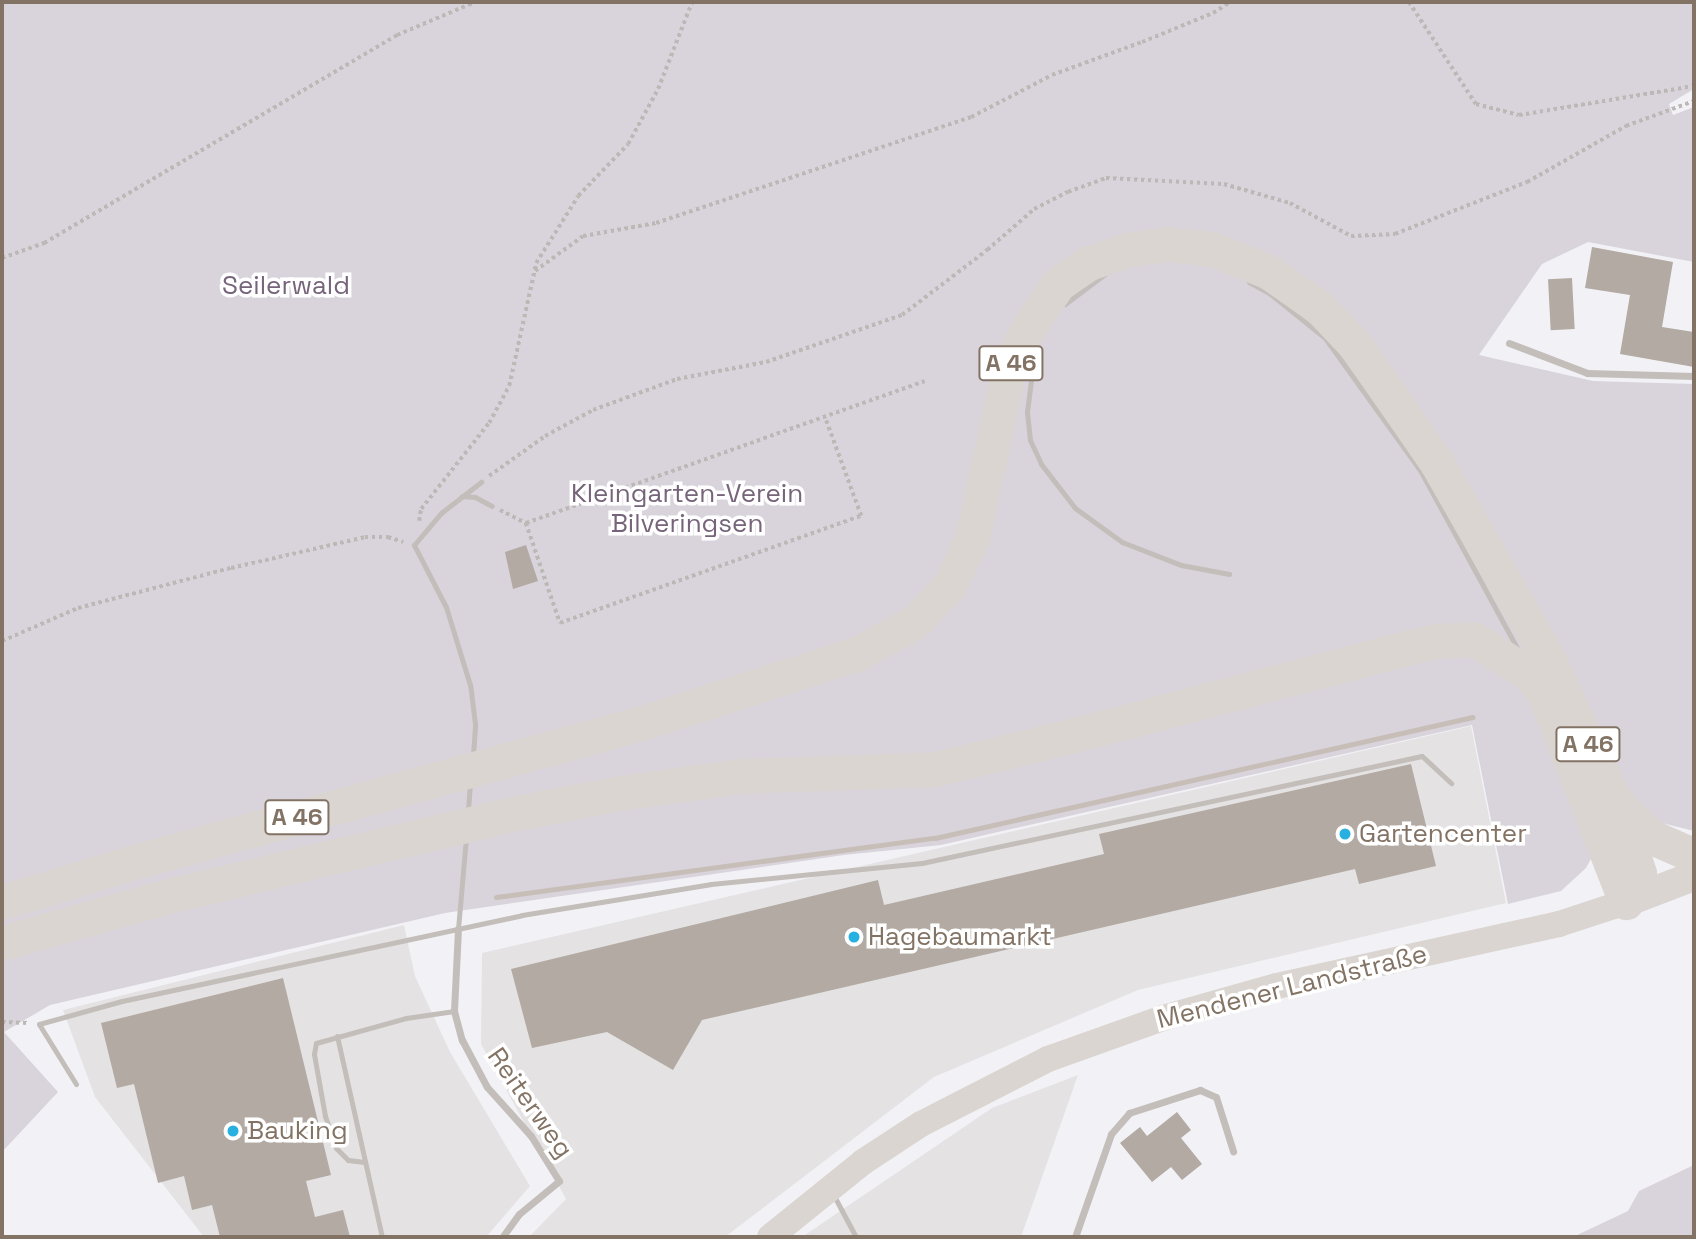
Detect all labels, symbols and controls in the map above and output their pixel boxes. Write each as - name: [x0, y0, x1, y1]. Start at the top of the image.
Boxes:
- park label: Seilerwald: [222, 270, 350, 302]
- road number: A 46: [978, 342, 1044, 384]
- park label: Kleingarten-Verein Bilveringsen: [571, 478, 803, 540]
- road number: A 46: [1555, 724, 1621, 764]
- road number: A 46: [264, 796, 330, 838]
- place label: Gartencenter: [1359, 818, 1527, 850]
- marker: Gartencenter: [1337, 826, 1353, 842]
- place label: Hagebaumarkt: [868, 921, 1052, 953]
- marker: Hagebaumarkt: [846, 929, 862, 945]
- street label: Mendener Landstraße: [1154, 938, 1430, 1036]
- street label: Reiterweg: [481, 1042, 579, 1164]
- place label: Bauking: [247, 1115, 348, 1147]
- marker: Bauking: [225, 1123, 241, 1139]

